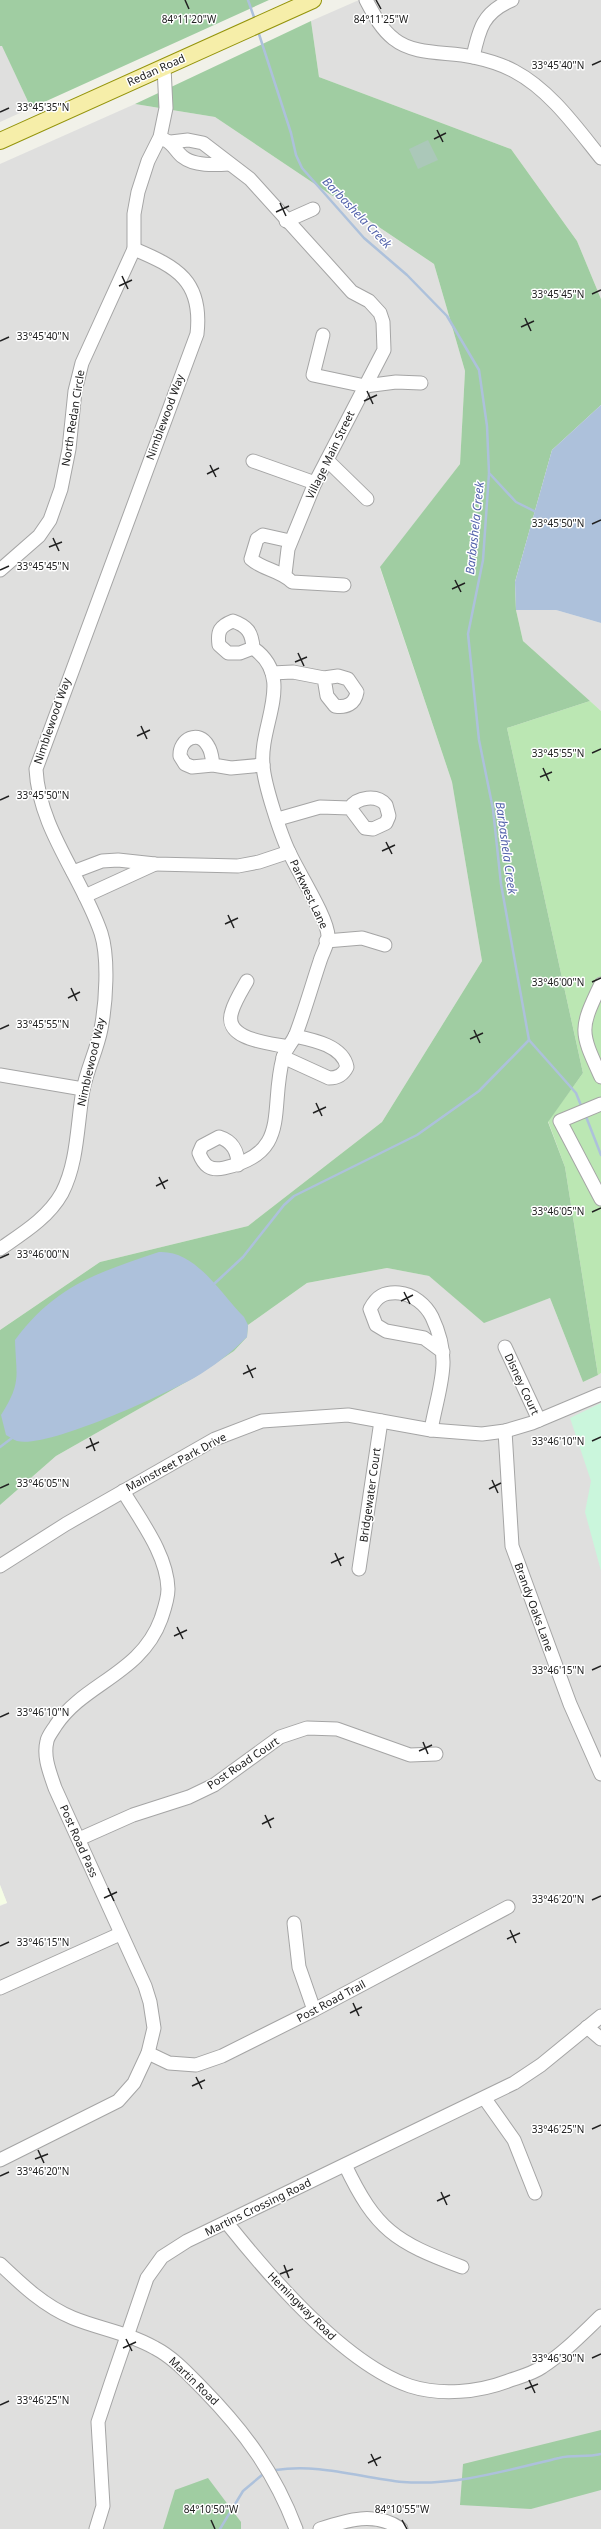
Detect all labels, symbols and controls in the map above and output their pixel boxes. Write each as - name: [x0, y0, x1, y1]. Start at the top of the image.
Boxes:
- text: 84°11'20"W: [162, 12, 217, 26]
- text: 84°11'25"W: [354, 12, 409, 26]
- street label: Redan Road: [124, 50, 187, 89]
- text: 33°45'40"N: [532, 58, 584, 72]
- text: 33°45'35"N: [17, 100, 69, 114]
- water label: Barbashela Creek: [319, 173, 397, 253]
- text: 33°45'45"N: [532, 287, 584, 301]
- text: 33°45'40"N: [17, 329, 69, 343]
- street label: North Redan Circle: [57, 369, 88, 467]
- street label: Nimblewood Way: [142, 371, 187, 462]
- street label: Village Main Street: [302, 408, 357, 501]
- water label: Barbashela Creek: [461, 480, 488, 575]
- text: 33°45'50"N: [532, 516, 584, 530]
- text: 33°45'45"N: [17, 559, 69, 573]
- street label: Nimblewood Way: [30, 675, 73, 766]
- text: 33°45'55"N: [532, 746, 584, 760]
- text: 33°45'50"N: [17, 788, 69, 802]
- water label: Barbashela Creek: [492, 801, 522, 896]
- street label: Parkwest Lane: [287, 857, 332, 931]
- text: 33°46'00"N: [532, 975, 584, 989]
- street label: Nimblewood Way: [73, 1016, 108, 1108]
- text: 33°45'55"N: [17, 1017, 69, 1031]
- text: 33°46'05"N: [532, 1204, 584, 1218]
- text: 33°46'00"N: [17, 1247, 69, 1261]
- street label: Disney Court: [502, 1351, 543, 1417]
- street label: Mainstreet Park Drive: [123, 1429, 229, 1494]
- text: 33°46'10"N: [532, 1434, 584, 1448]
- street label: Bridgewater Court: [355, 1447, 384, 1543]
- text: 33°46'05"N: [17, 1476, 69, 1490]
- street label: Brandy Oaks Lane: [511, 1560, 557, 1653]
- text: 33°46'15"N: [532, 1663, 584, 1677]
- text: 33°46'10"N: [17, 1705, 69, 1719]
- street label: Post Road Court: [204, 1733, 282, 1792]
- street label: Post Road Pass: [57, 1802, 102, 1880]
- text: 33°46'20"N: [532, 1892, 584, 1906]
- text: 33°46'15"N: [17, 1935, 69, 1949]
- street label: Post Road Trail: [293, 1976, 368, 2025]
- text: 33°46'25"N: [532, 2122, 584, 2136]
- text: 33°46'20"N: [17, 2164, 69, 2178]
- street label: Martins Crossing Road: [202, 2174, 313, 2239]
- street label: Hemingway Road: [265, 2268, 340, 2343]
- text: 33°46'30"N: [532, 2351, 584, 2365]
- street label: Martin Road: [166, 2353, 222, 2408]
- text: 33°46'25"N: [17, 2393, 69, 2407]
- text: 84°10'50"W: [184, 2502, 239, 2516]
- text: 84°10'55"W: [375, 2502, 430, 2516]

